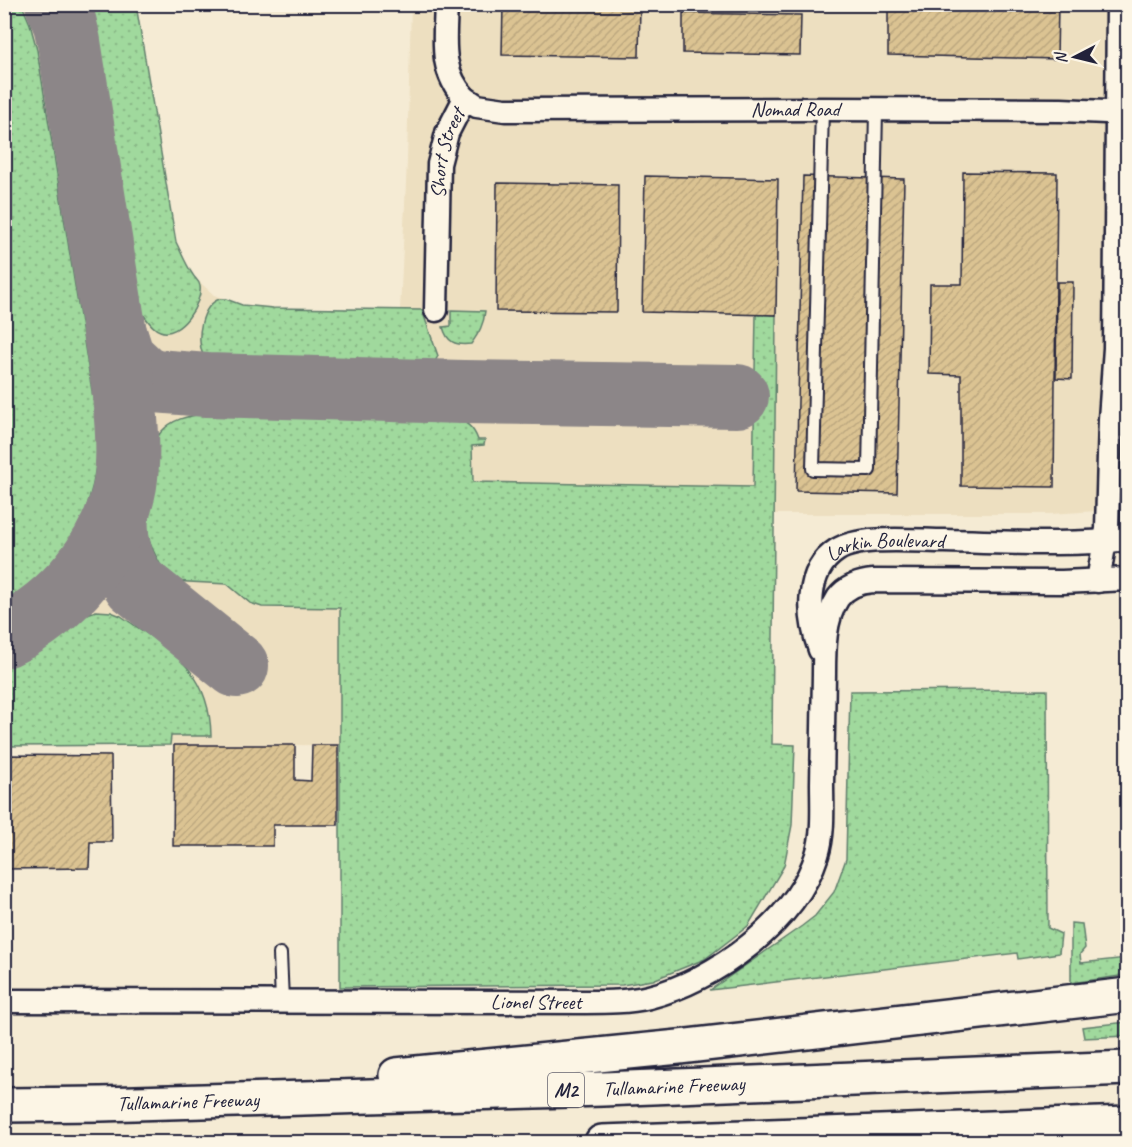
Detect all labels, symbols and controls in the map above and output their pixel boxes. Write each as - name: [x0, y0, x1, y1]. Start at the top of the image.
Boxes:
- north arrow: [1045, 27, 1105, 87]
- text: N: [1050, 50, 1072, 65]
- street label: Nomad Road: [751, 96, 843, 122]
- street label: Short Street: [425, 101, 472, 199]
- street label: Larkin Boulevard: [820, 527, 948, 567]
- street label: Lionel Street: [491, 989, 583, 1015]
- street label: Tullamarine Freeway: [602, 1070, 747, 1102]
- road number: M2: [548, 1073, 584, 1107]
- street label: Tullamarine Freeway: [117, 1086, 261, 1117]

